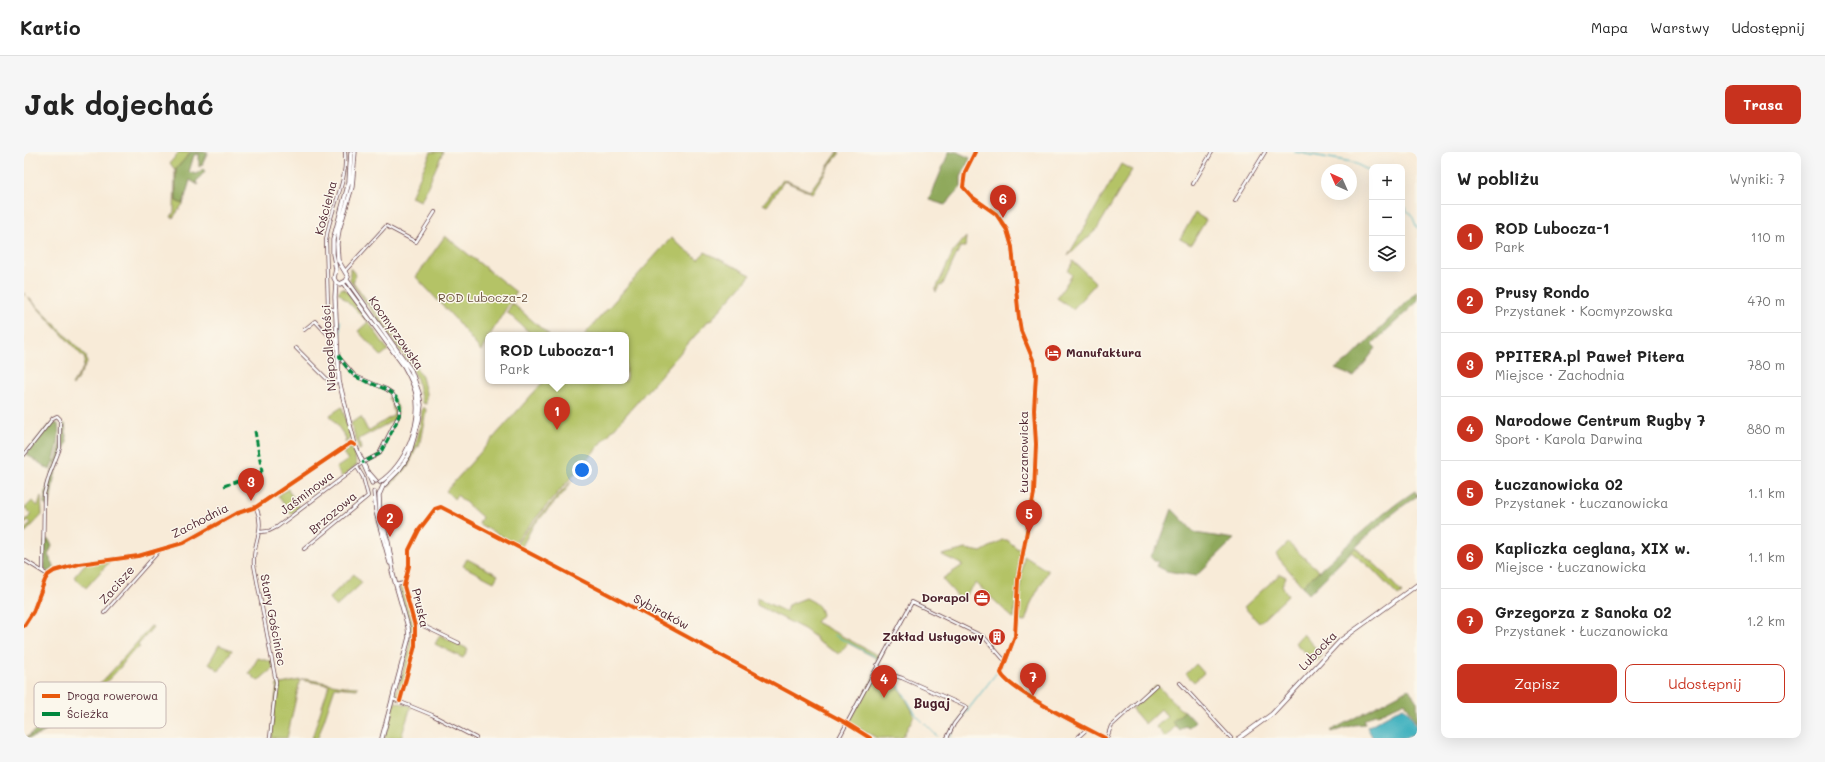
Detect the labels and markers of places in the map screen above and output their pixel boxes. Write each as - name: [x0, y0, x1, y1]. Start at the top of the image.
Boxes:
- pin: 6: [990, 185, 1016, 218]
- hotel icon: Manufaktura: [1043, 343, 1063, 363]
- place label: Manufaktura: [1066, 344, 1142, 360]
- pin: 1: [544, 397, 570, 430]
- pin: 3: [238, 468, 264, 501]
- pin: 5: [1016, 500, 1042, 533]
- pin: 2: [377, 504, 403, 537]
- office icon: Dorapol: [972, 588, 992, 608]
- place label: Dorapol: [921, 589, 969, 605]
- building icon: Zakład Usługowy: [987, 627, 1007, 647]
- place label: Zakład Usługowy: [882, 628, 984, 644]
- pin: 7: [1020, 663, 1046, 696]
- pin: 4: [871, 665, 897, 698]

